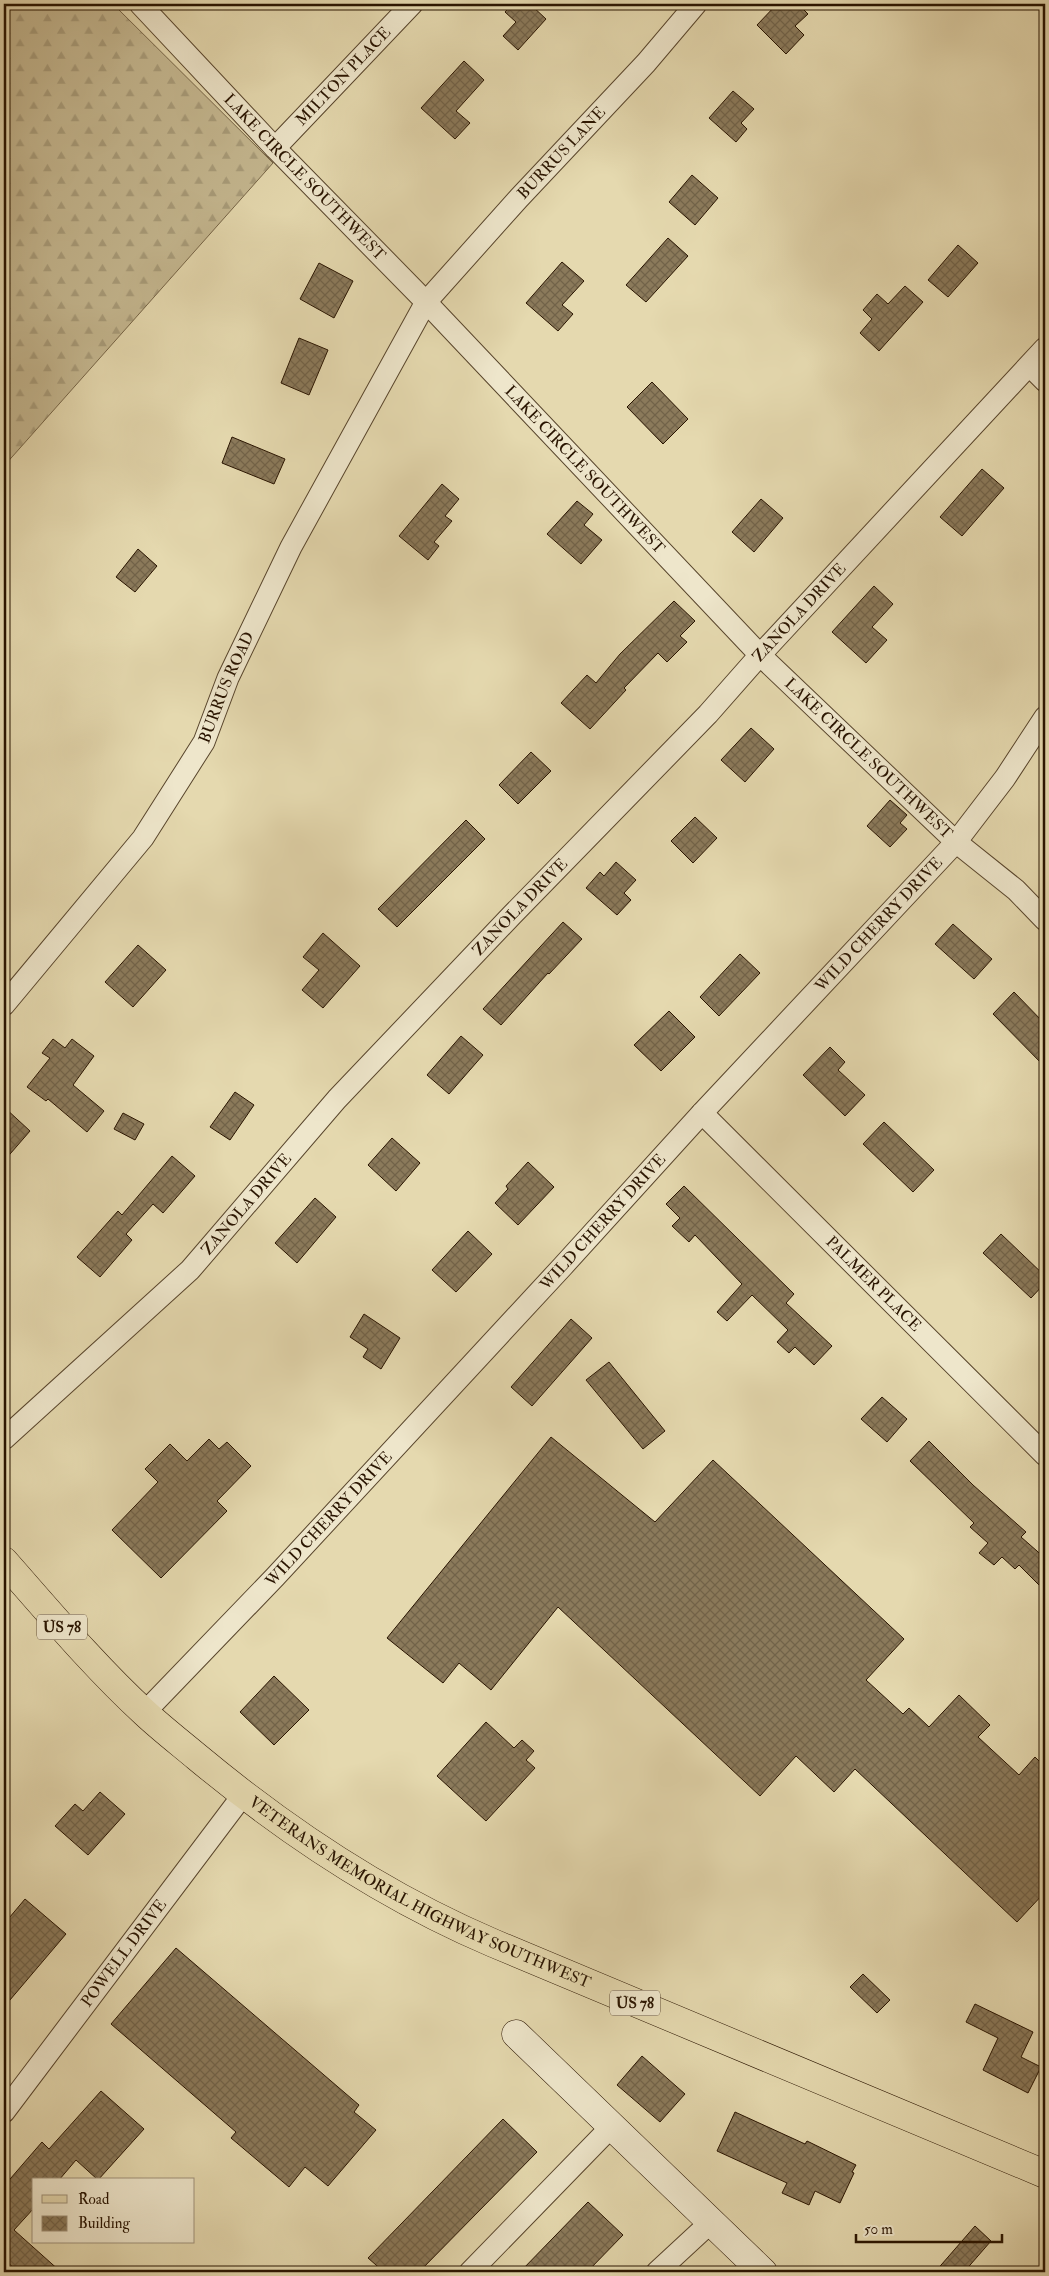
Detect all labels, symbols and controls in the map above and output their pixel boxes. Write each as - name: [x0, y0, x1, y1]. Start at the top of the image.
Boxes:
- street label: MILTON PLACE: [291, 23, 395, 130]
- street label: LAKE CIRCLE SOUTHWEST: [219, 90, 390, 265]
- street label: BURRUS LANE: [513, 102, 610, 203]
- street label: LAKE CIRCLE SOUTHWEST: [500, 381, 669, 558]
- street label: ZANOLA DRIVE: [748, 559, 850, 666]
- street label: BURRUS ROAD: [194, 628, 259, 746]
- street label: LAKE CIRCLE SOUTHWEST: [780, 674, 957, 843]
- street label: WILD CHERRY DRIVE: [810, 853, 947, 997]
- street label: ZANOLA DRIVE: [468, 854, 572, 960]
- street label: ZANOLA DRIVE: [197, 1149, 296, 1259]
- street label: WILD CHERRY DRIVE: [535, 1150, 670, 1295]
- street label: PALMER PLACE: [821, 1232, 925, 1336]
- street label: WILD CHERRY DRIVE: [260, 1447, 396, 1592]
- road number: US 78: [37, 1614, 87, 1640]
- street label: VETERANS MEMORIAL HIGHWAY SOUTHWEST: [245, 1792, 594, 1993]
- street label: POWELL DRIVE: [77, 1895, 171, 2011]
- road number: US 78: [610, 1990, 660, 2016]
- legend: [32, 2178, 195, 2244]
- text: Road: [78, 2190, 110, 2209]
- scale bar: [856, 2211, 1003, 2243]
- text: Building: [78, 2214, 130, 2233]
- text: 50 m: [864, 2220, 893, 2239]

